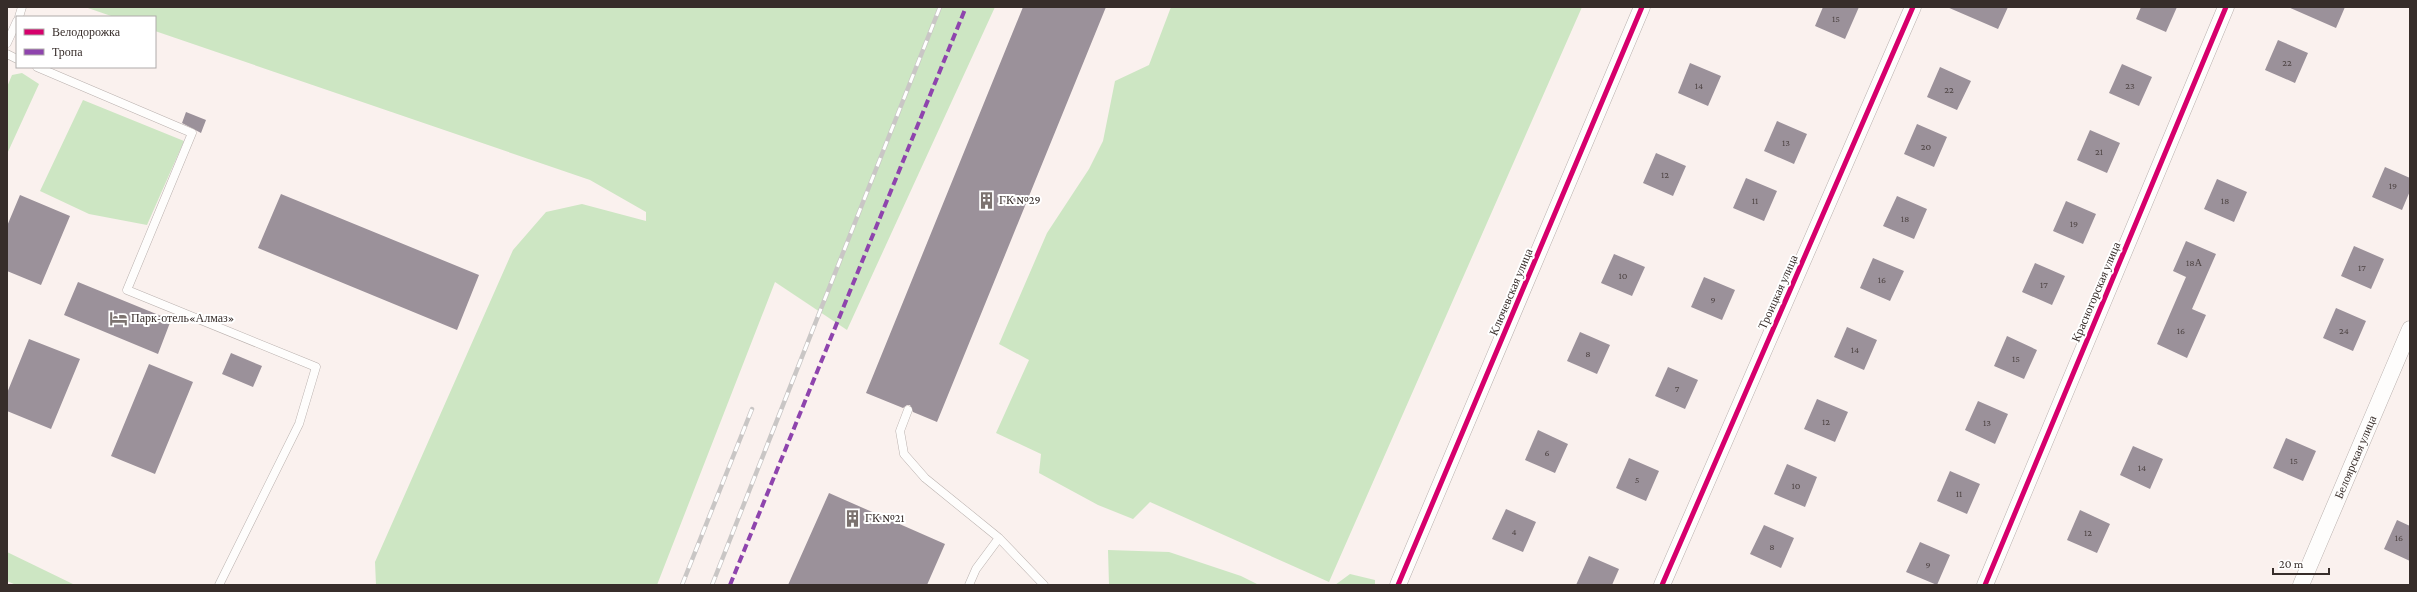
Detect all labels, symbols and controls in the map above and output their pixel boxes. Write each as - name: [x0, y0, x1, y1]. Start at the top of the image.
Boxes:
- house number: 15: [1832, 13, 1840, 24]
- legend: [16, 16, 156, 68]
- text: Велодорожка: [52, 25, 121, 39]
- text: Тропа: [52, 45, 83, 59]
- house number: 22: [2282, 57, 2292, 68]
- house number: 14: [1695, 80, 1703, 91]
- house number: 23: [2125, 80, 2135, 91]
- house number: 22: [1944, 84, 1954, 95]
- house number: 13: [1782, 137, 1790, 148]
- house number: 20: [1921, 141, 1932, 152]
- house number: 21: [2095, 146, 2103, 157]
- house number: 12: [1661, 169, 1669, 180]
- house number: 19: [2389, 180, 2397, 191]
- building icon: ГК №29: [976, 190, 996, 210]
- place label: ГК №29: [999, 193, 1041, 207]
- house number: 11: [1752, 195, 1758, 206]
- house number: 18: [2221, 195, 2229, 206]
- house number: 18: [1901, 213, 1909, 224]
- house number: 19: [2070, 218, 2078, 229]
- street label: Красногорская улица: [2069, 239, 2124, 344]
- street label: Ключевская улица: [1486, 246, 1536, 338]
- street label: Троицкая улица: [1755, 252, 1801, 331]
- house number: 18А: [2186, 257, 2203, 268]
- house number: 17: [2358, 262, 2366, 273]
- house number: 10: [1619, 270, 1628, 281]
- house number: 16: [1878, 274, 1886, 285]
- house number: 17: [2040, 279, 2048, 290]
- house number: 9: [1710, 294, 1716, 305]
- hotel icon: Парк-отель«Алмаз»: [108, 308, 128, 328]
- place label: Парк-отель«Алмаз»: [131, 311, 234, 325]
- house number: 16: [2177, 325, 2185, 336]
- house number: 24: [2339, 325, 2349, 336]
- house number: 14: [1851, 344, 1859, 355]
- house number: 8: [1585, 348, 1591, 359]
- house number: 15: [2012, 353, 2020, 364]
- house number: 7: [1675, 383, 1680, 394]
- street label: Белоярская улица: [2332, 413, 2380, 501]
- house number: 12: [1822, 416, 1830, 427]
- house number: 13: [1983, 417, 1991, 428]
- house number: 6: [1544, 447, 1550, 458]
- house number: 15: [2290, 455, 2298, 466]
- house number: 14: [2138, 462, 2146, 473]
- house number: 5: [1635, 474, 1640, 485]
- house number: 10: [1792, 480, 1801, 491]
- house number: 11: [1956, 488, 1962, 499]
- building icon: ГК №21: [842, 508, 862, 528]
- place label: ГК №21: [865, 511, 904, 525]
- house number: 4: [1511, 526, 1517, 537]
- house number: 12: [2084, 527, 2092, 538]
- house number: 16: [2395, 532, 2403, 543]
- house number: 8: [1769, 541, 1775, 552]
- scale bar: [2273, 550, 2329, 576]
- text: 20 m: [2279, 557, 2304, 571]
- house number: 9: [1925, 559, 1931, 570]

